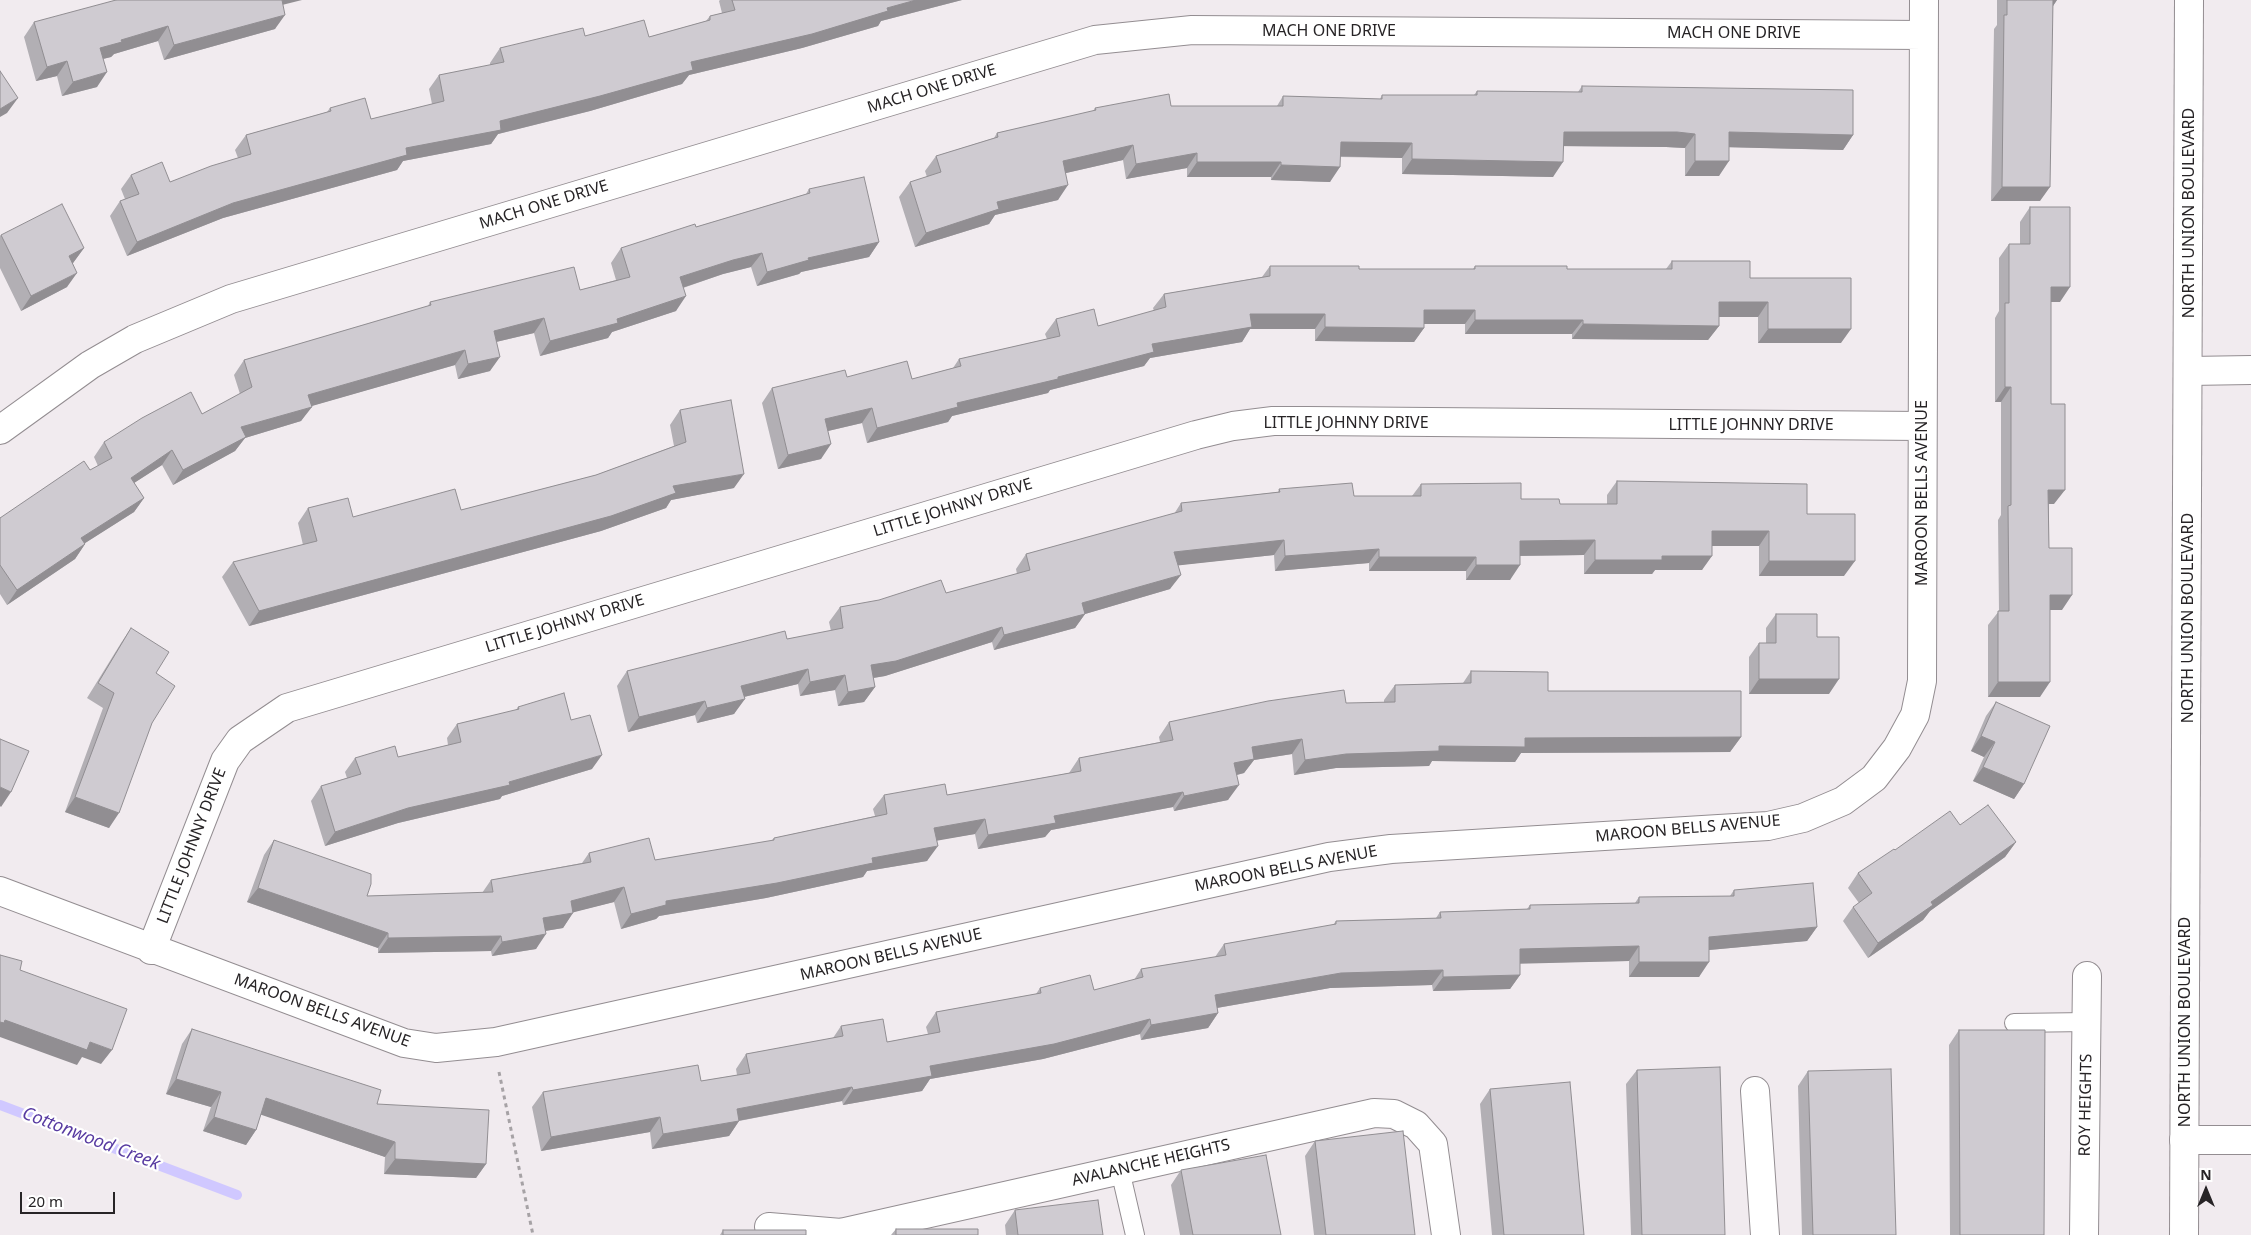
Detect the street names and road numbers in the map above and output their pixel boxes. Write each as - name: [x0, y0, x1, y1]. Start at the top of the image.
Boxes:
- street label: MACH ONE DRIVE: [1262, 21, 1396, 41]
- street label: MACH ONE DRIVE: [1667, 23, 1801, 43]
- street label: MACH ONE DRIVE: [865, 60, 999, 118]
- street label: NORTH UNION BOULEVARD: [2179, 108, 2199, 318]
- street label: MACH ONE DRIVE: [477, 176, 611, 234]
- street label: MAROON BELLS AVENUE: [1912, 400, 1932, 586]
- street label: LITTLE JOHNNY DRIVE: [1263, 413, 1429, 433]
- street label: LITTLE JOHNNY DRIVE: [1668, 415, 1834, 435]
- street label: LITTLE JOHNNY DRIVE: [871, 475, 1035, 541]
- street label: NORTH UNION BOULEVARD: [2178, 513, 2198, 723]
- street label: LITTLE JOHNNY DRIVE: [483, 591, 647, 657]
- street label: LITTLE JOHNNY DRIVE: [153, 765, 231, 927]
- street label: MAROON BELLS AVENUE: [1595, 811, 1781, 847]
- street label: MAROON BELLS AVENUE: [1193, 842, 1379, 896]
- street label: NORTH UNION BOULEVARD: [2175, 917, 2195, 1127]
- street label: MAROON BELLS AVENUE: [798, 925, 984, 985]
- street label: MAROON BELLS AVENUE: [231, 970, 413, 1052]
- street label: ROY HEIGHTS: [2076, 1053, 2096, 1157]
- street label: AVALANCHE HEIGHTS: [1070, 1135, 1232, 1191]

